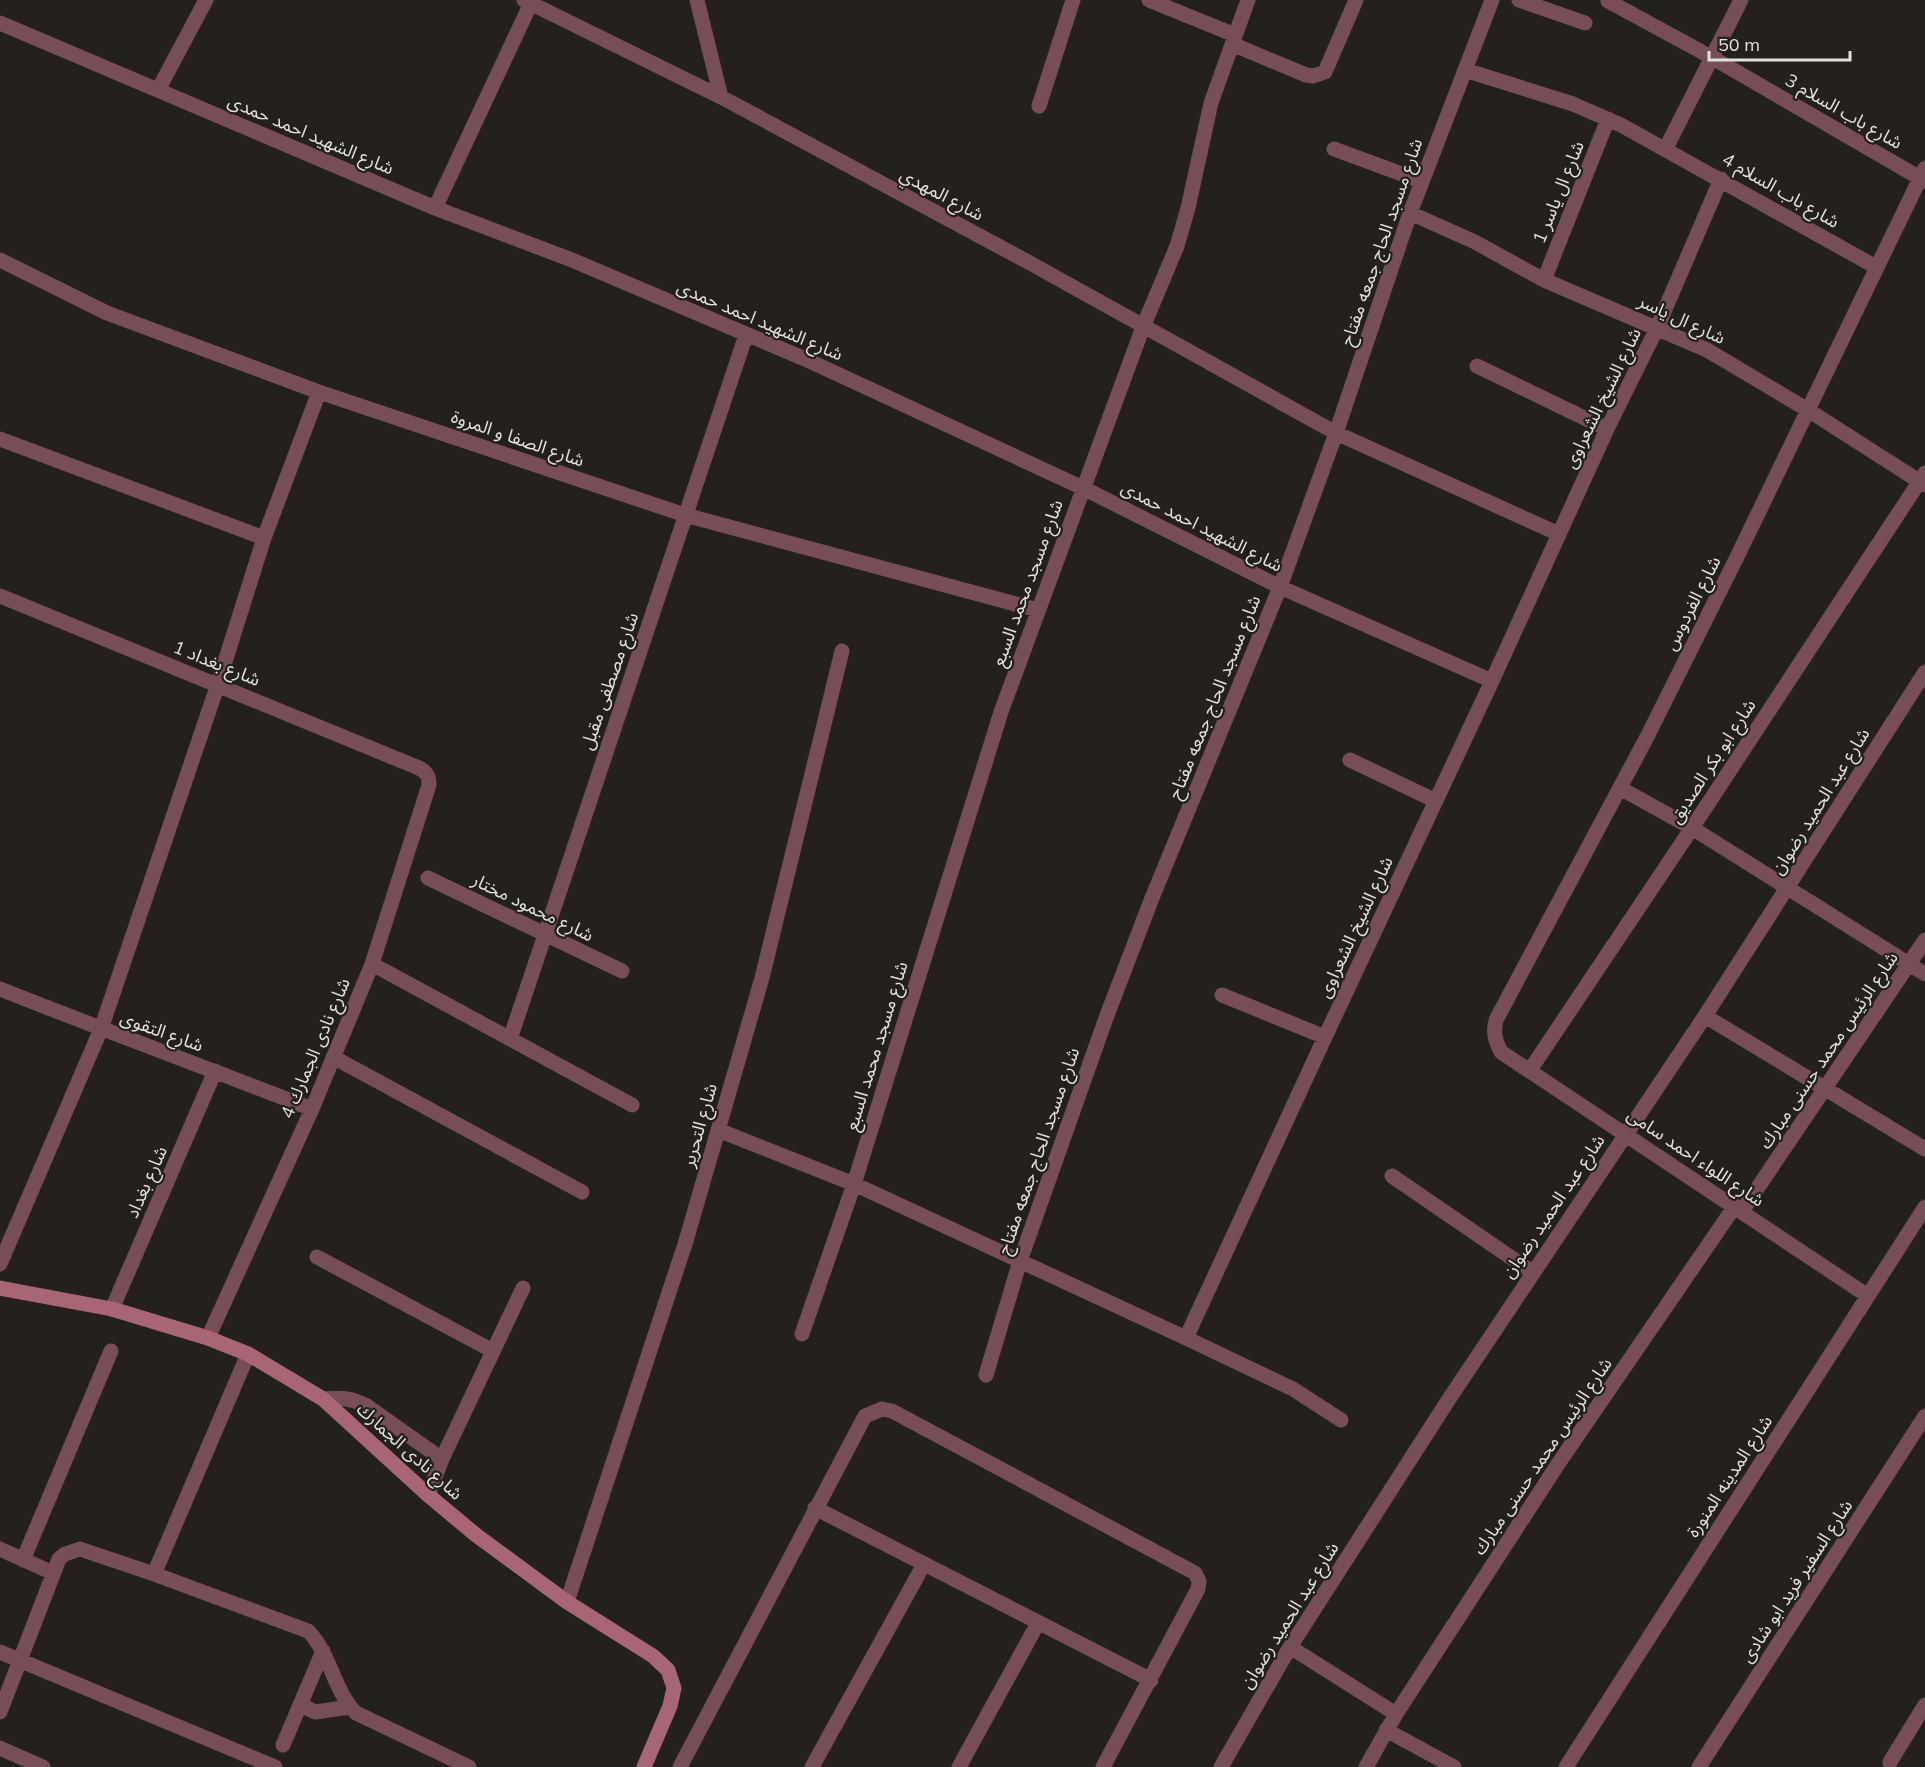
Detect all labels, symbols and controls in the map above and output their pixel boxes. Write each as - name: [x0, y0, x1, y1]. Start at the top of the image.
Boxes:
- scale bar: [1709, 24, 1850, 62]
- text: 50 m: [1718, 33, 1760, 56]
- street label: شارع باب السلام 3: [1780, 68, 1907, 156]
- street label: شارع الشهيد احمد حمدى: [223, 89, 397, 182]
- street label: شارع مسجد الحاج جمعه مفتاح: [1335, 135, 1430, 350]
- street label: شارع ال ياسر 1: [1527, 137, 1592, 248]
- street label: شارع باب السلام 4: [1717, 147, 1844, 235]
- street label: شارع المهدي: [895, 162, 988, 228]
- street label: شارع الشهيد احمد حمدى: [672, 275, 846, 368]
- street label: شارع ال ياسر: [1633, 288, 1729, 352]
- street label: شارع الشيخ الشعراوى: [1558, 324, 1649, 473]
- street label: شارع الصفا و المروة: [447, 404, 588, 474]
- street label: شارع الشهيد احمد حمدى: [1116, 475, 1287, 579]
- street label: شارع مسجد محمد السبع: [986, 496, 1071, 671]
- street label: شارع الفردوس: [1658, 552, 1728, 655]
- street label: شارع مسجد الحاج جمعه مفتاح: [1163, 592, 1268, 803]
- street label: شارع مصطفى مقبل: [575, 609, 646, 754]
- street label: شارع بغداد 1: [169, 635, 264, 694]
- street label: شارع ابو بكر الصديق: [1663, 695, 1763, 829]
- street label: شارع عبد الحميد رضوان: [1766, 723, 1877, 880]
- street label: شارع الشيخ الشعراوى: [1312, 853, 1401, 1003]
- street label: شارع محمود مختار: [466, 867, 598, 949]
- street label: شارع الرئيس محمد حسنى مبارك: [1753, 947, 1905, 1155]
- street label: شارع مسجد محمد السبع: [839, 959, 916, 1134]
- street label: شارع نادى الجمارك 4: [275, 974, 358, 1123]
- street label: شارع التقوى: [116, 1005, 207, 1059]
- street label: شارع مسجد الحاج جمعه مفتاح: [992, 1044, 1087, 1259]
- street label: شارع التحرير: [676, 1080, 725, 1171]
- street label: شارع اللواء احمد سامى: [1621, 1103, 1769, 1214]
- street label: شارع عبد الحميد رضوان: [1496, 1130, 1612, 1284]
- street label: شارع بغداد: [120, 1142, 175, 1223]
- street label: شارع الرئيس محمد حسنى مبارك: [1467, 1353, 1619, 1561]
- street label: شارع نادى الجمارك: [350, 1397, 468, 1507]
- street label: شارع المدينه المنورة: [1681, 1411, 1780, 1543]
- street label: شارع السفير فريد ابو شادى: [1735, 1495, 1860, 1668]
- street label: شارع عبد الحميد رضوان: [1235, 1537, 1346, 1694]

